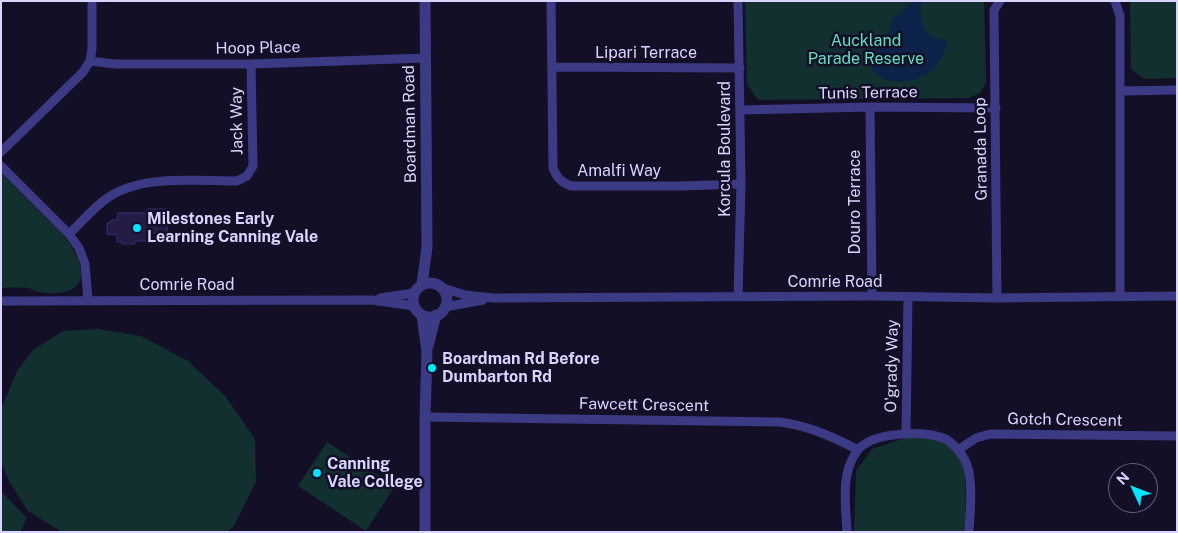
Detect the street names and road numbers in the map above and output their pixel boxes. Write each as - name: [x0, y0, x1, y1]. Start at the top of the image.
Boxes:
- street label: Hoop Place: [215, 38, 301, 58]
- street label: Lipari Terrace: [595, 43, 697, 63]
- street label: Boardman Road: [399, 65, 421, 183]
- street label: Korcula Boulevard: [715, 81, 735, 217]
- street label: Tunis Terrace: [818, 83, 918, 103]
- street label: Jack Way: [227, 87, 247, 155]
- street label: Granada Loop: [970, 97, 992, 201]
- street label: Douro Terrace: [845, 150, 865, 254]
- street label: Amalfi Way: [577, 161, 661, 181]
- street label: Comrie Road: [788, 272, 882, 292]
- street label: Comrie Road: [140, 275, 234, 295]
- street label: O'grady Way: [882, 319, 902, 413]
- street label: Fawcett Crescent: [579, 394, 709, 416]
- street label: Gotch Crescent: [1007, 409, 1123, 431]

